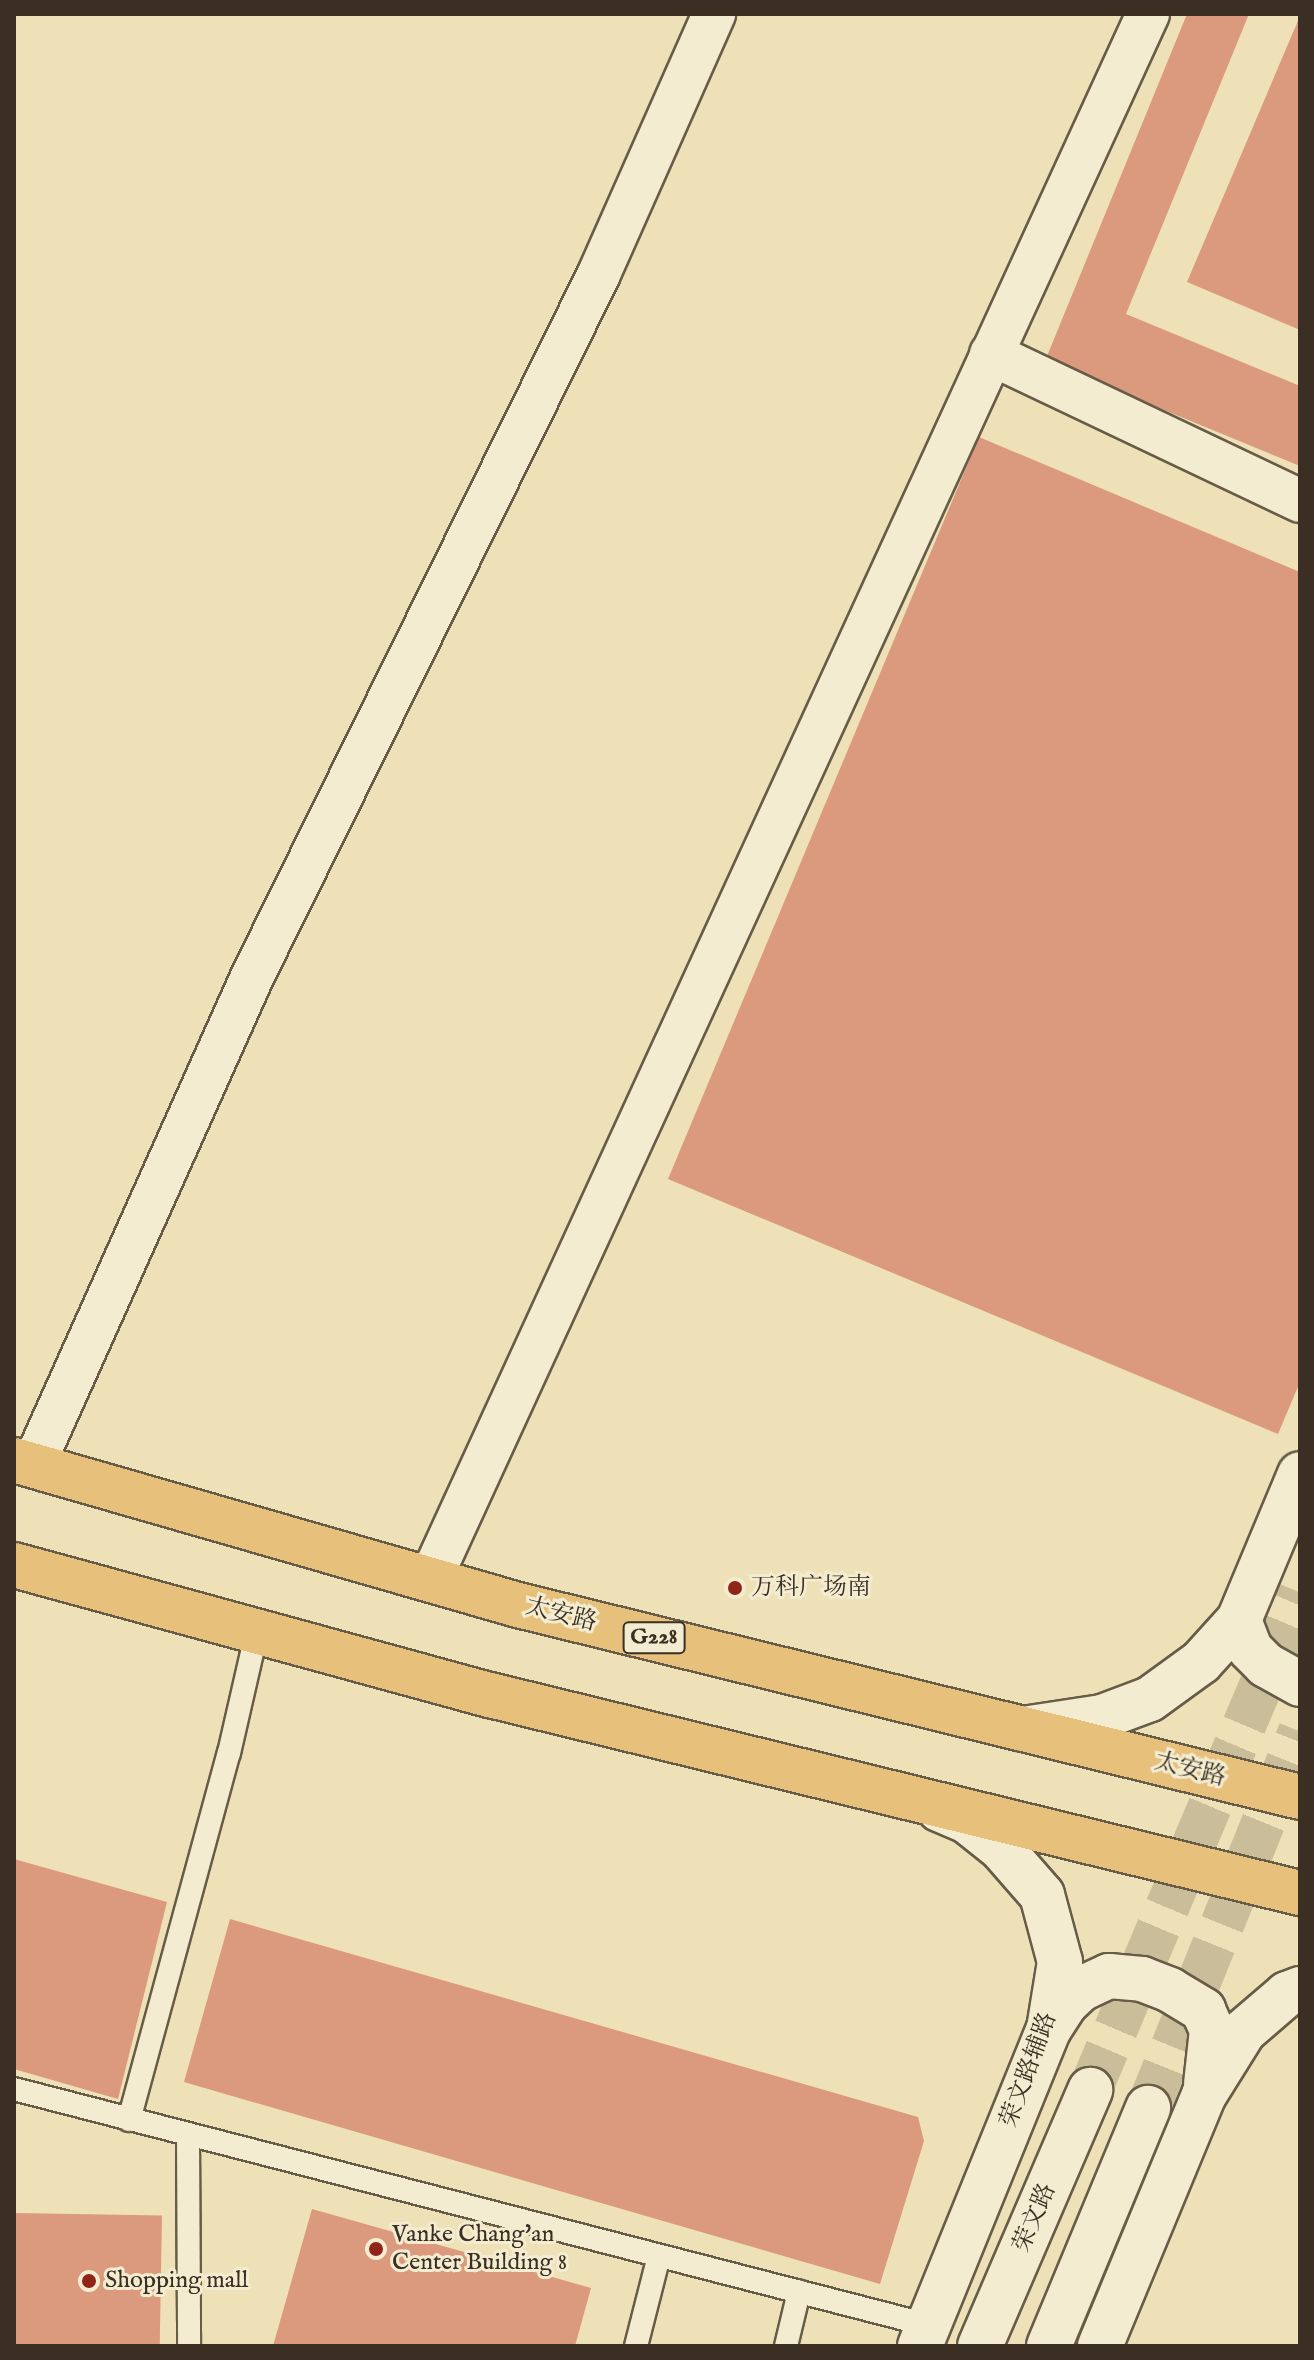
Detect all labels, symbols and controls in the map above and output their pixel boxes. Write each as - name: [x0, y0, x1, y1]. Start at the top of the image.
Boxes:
- place label: 万科广场南: [751, 1574, 871, 1602]
- marker: 万科广场南: [726, 1579, 744, 1597]
- street label: 太安路: [523, 1592, 599, 1638]
- road number: G228: [622, 1620, 686, 1656]
- street label: 太安路: [1152, 1747, 1228, 1793]
- street label: 荣文路辅路: [995, 2009, 1063, 2131]
- street label: 荣文路: [1008, 2179, 1062, 2257]
- place label: Vanke Chang'an Center Building 8: [392, 2221, 567, 2277]
- marker: Vanke Chang'an Center Building 8: [367, 2240, 385, 2258]
- place label: Shopping mall: [105, 2267, 248, 2295]
- marker: Shopping mall: [80, 2272, 98, 2290]

